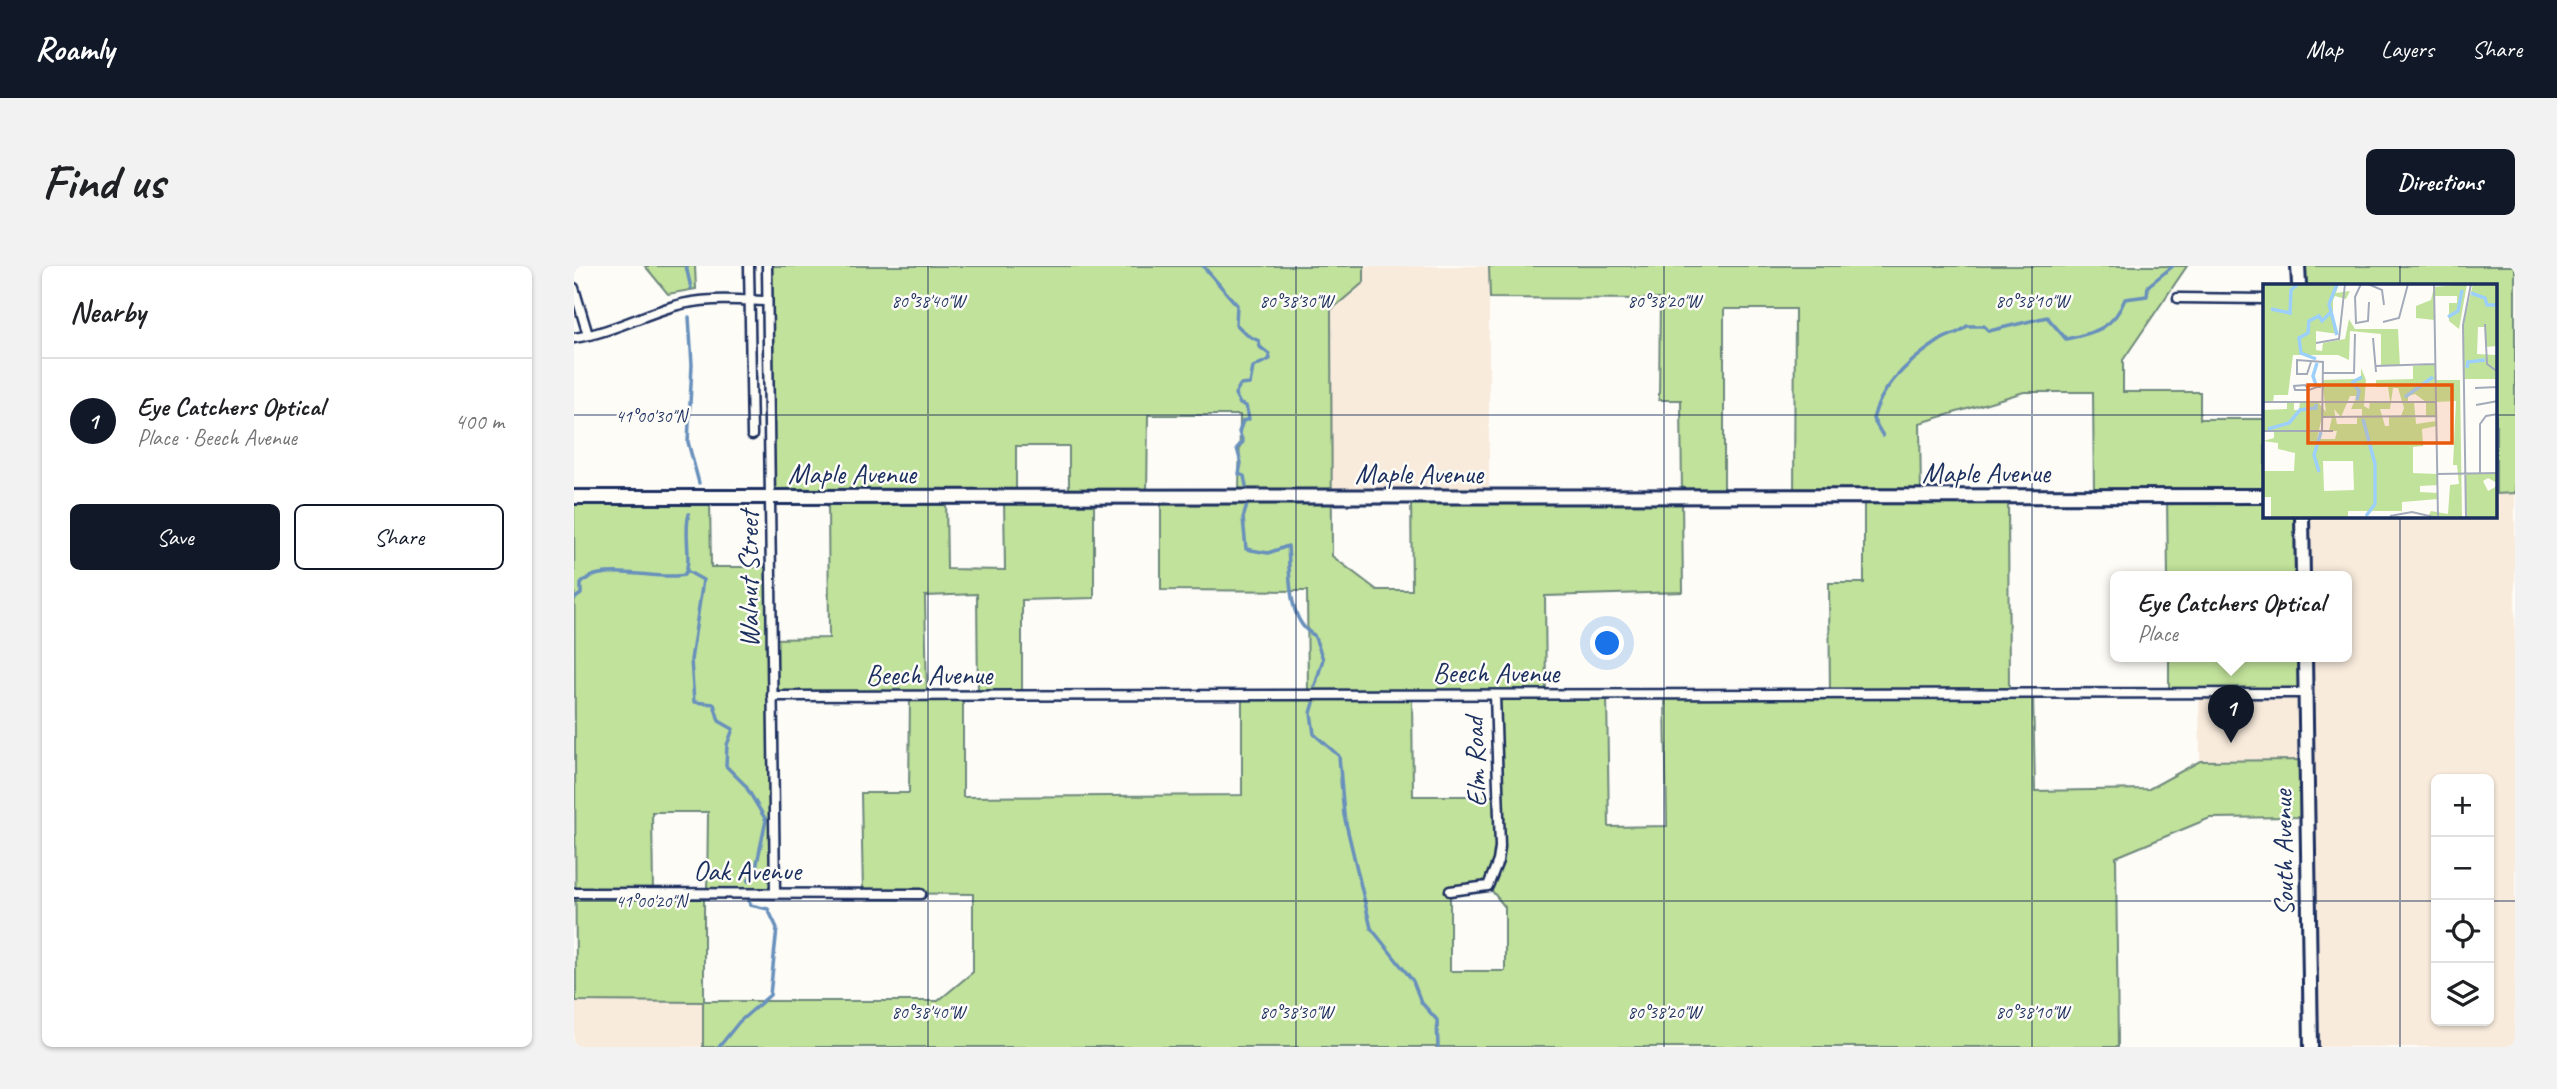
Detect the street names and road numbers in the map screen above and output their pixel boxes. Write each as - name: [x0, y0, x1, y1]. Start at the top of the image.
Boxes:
- street label: Maple Avenue: [1922, 455, 2052, 490]
- street label: Maple Avenue: [788, 456, 918, 491]
- street label: Maple Avenue: [1355, 456, 1485, 491]
- street label: Walnut Street: [731, 507, 766, 648]
- street label: Beech Avenue: [1433, 655, 1561, 690]
- street label: Beech Avenue: [866, 657, 994, 692]
- street label: Elm Road: [1456, 712, 1494, 808]
- street label: South Avenue: [2264, 788, 2302, 917]
- street label: Oak Avenue: [693, 853, 803, 888]

